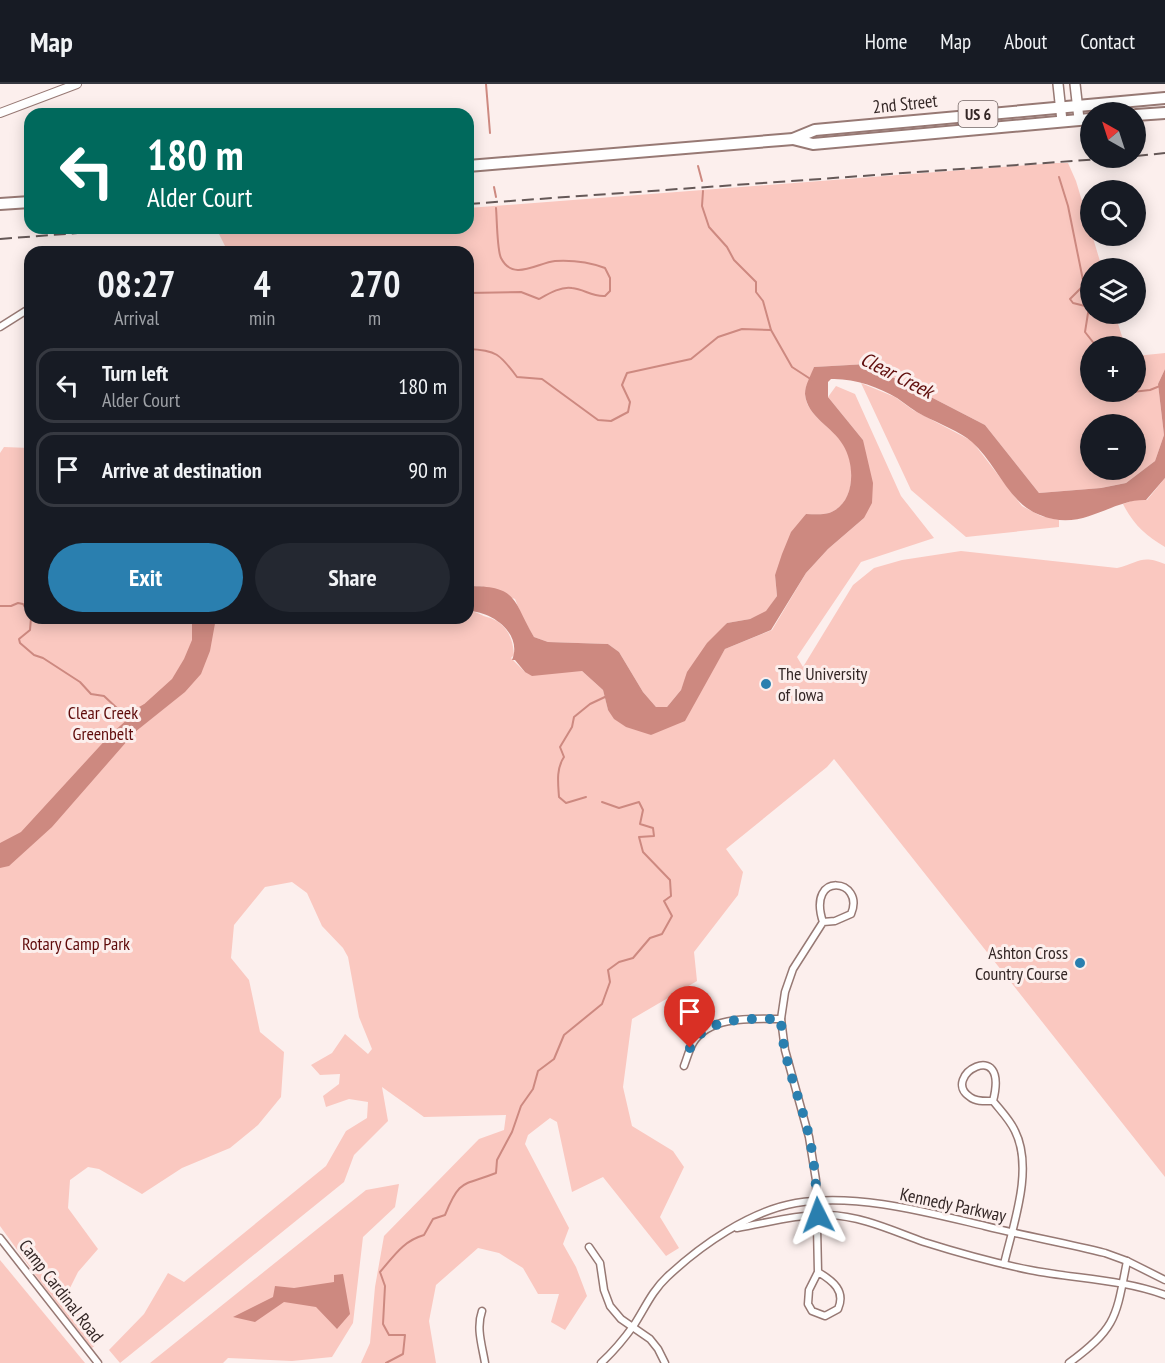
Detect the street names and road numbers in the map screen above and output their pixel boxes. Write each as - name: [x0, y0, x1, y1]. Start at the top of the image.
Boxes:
- street label: 2nd Street: [871, 89, 938, 118]
- road number: US 6: [958, 101, 998, 127]
- street label: Kennedy Parkway: [898, 1182, 1009, 1227]
- street label: Camp Cardinal Road: [14, 1235, 109, 1347]

